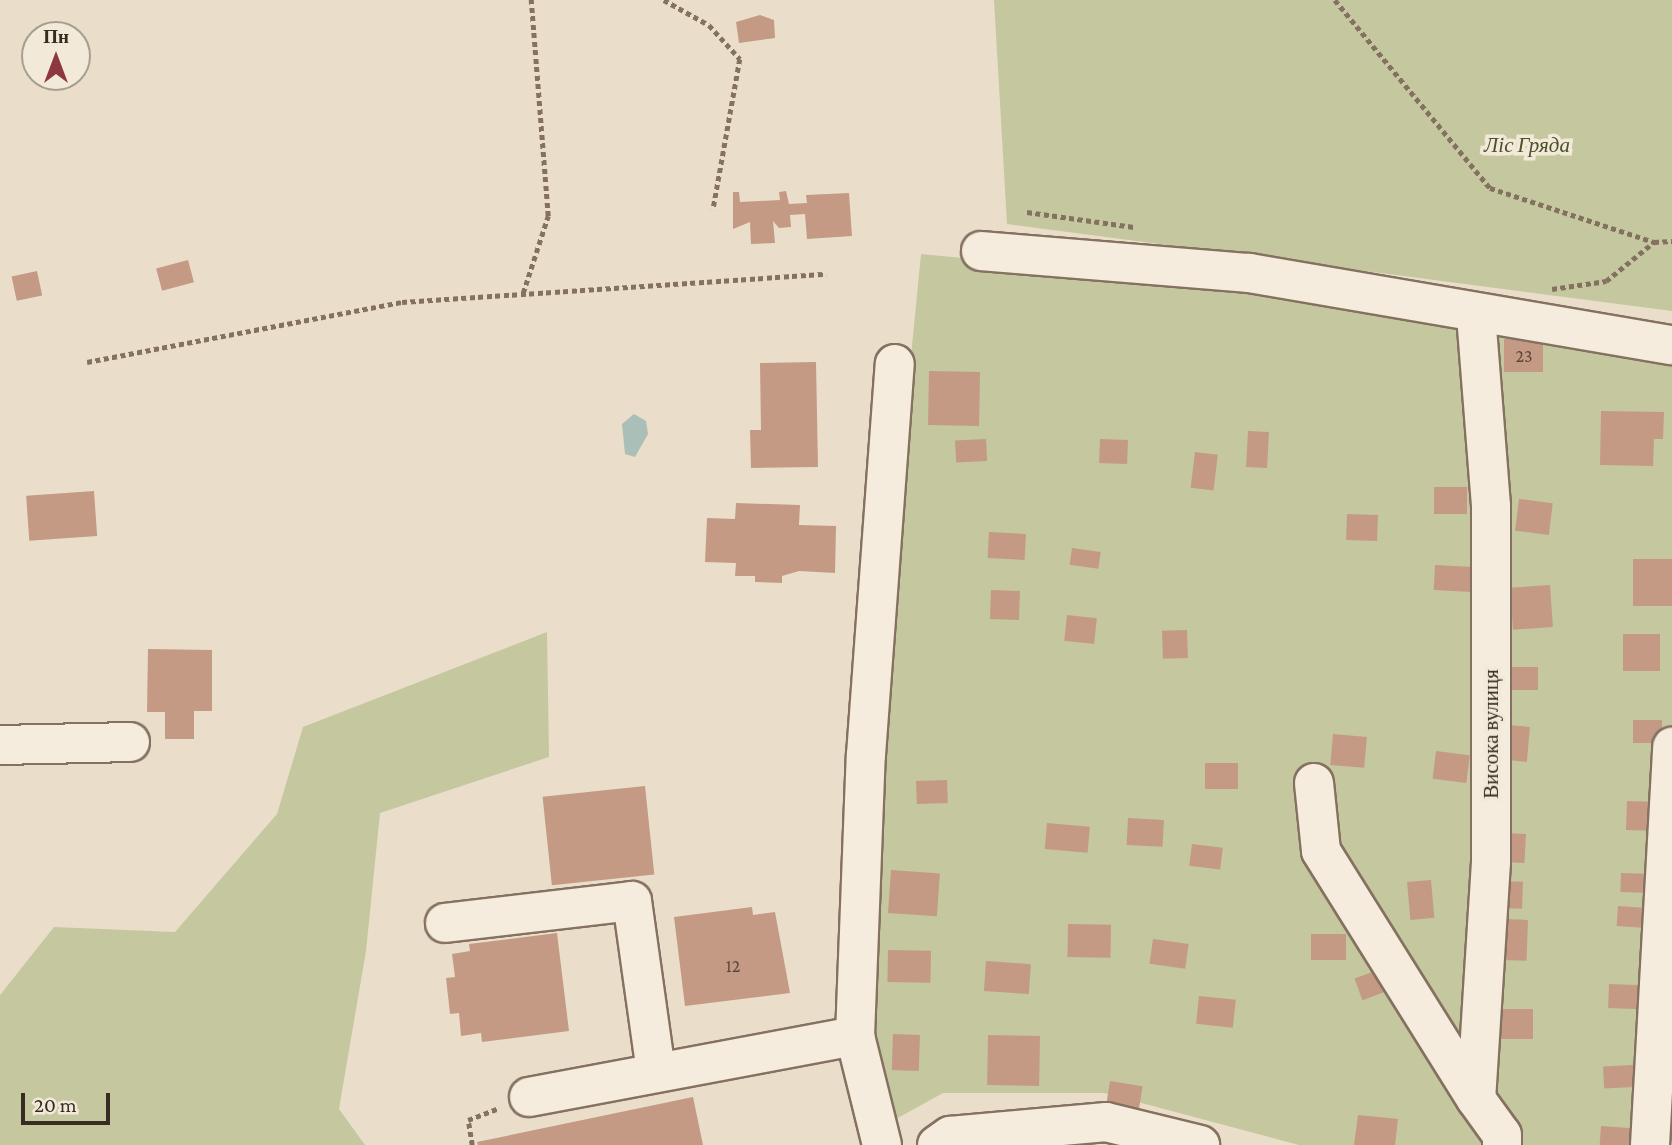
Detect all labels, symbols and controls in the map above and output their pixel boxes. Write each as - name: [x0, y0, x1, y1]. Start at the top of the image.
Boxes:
- north arrow: [21, 21, 91, 91]
- text: Пн: [43, 26, 69, 47]
- park label: Ліс Гряда: [1484, 132, 1570, 158]
- house number: 23: [1515, 345, 1533, 367]
- street label: Висока вулиця: [1478, 669, 1504, 799]
- house number: 12: [726, 955, 740, 977]
- scale bar: [24, 1078, 114, 1122]
- text: 20 m: [34, 1093, 77, 1117]

